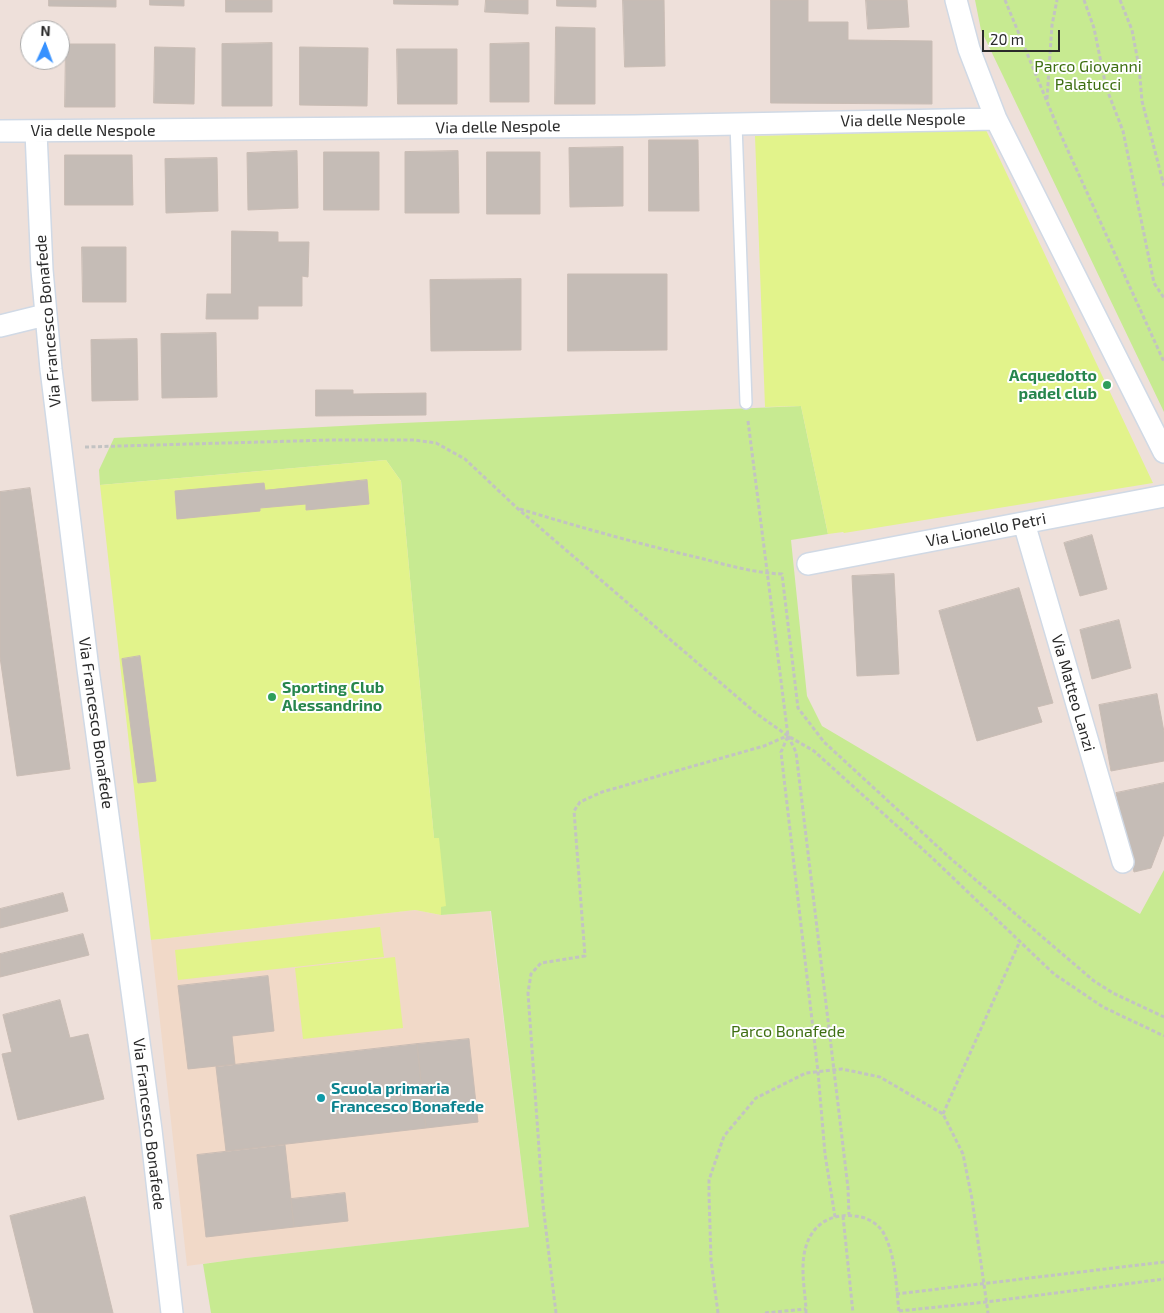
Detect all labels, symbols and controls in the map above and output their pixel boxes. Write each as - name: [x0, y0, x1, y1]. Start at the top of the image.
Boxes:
- north arrow: [20, 20, 70, 70]
- scale bar: [984, 20, 1062, 52]
- text: N: [40, 22, 51, 39]
- text: 20 m: [990, 30, 1024, 48]
- park label: Parco Giovanni Palatucci: [1034, 57, 1142, 95]
- street label: Via delle Nespole: [840, 109, 966, 131]
- street label: Via delle Nespole: [435, 116, 561, 138]
- street label: Via delle Nespole: [30, 121, 156, 141]
- street label: Via Francesco Bonafede: [31, 234, 65, 408]
- place label: Acquedotto padel club: [1009, 366, 1097, 404]
- marker: Acquedotto padel club: [1101, 379, 1113, 391]
- street label: Via Lionello Petri: [924, 509, 1048, 551]
- street label: Via Matteo Lanzi: [1047, 632, 1099, 754]
- street label: Via Francesco Bonafede: [74, 636, 118, 810]
- place label: Sporting Club Alessandrino: [282, 678, 384, 716]
- marker: Sporting Club Alessandrino: [266, 691, 278, 703]
- park label: Parco Bonafede: [731, 1022, 845, 1042]
- street label: Via Francesco Bonafede: [129, 1037, 169, 1211]
- place label: Scuola primaria Francesco Bonafede: [331, 1079, 484, 1117]
- marker: Scuola primaria Francesco Bonafede: [315, 1092, 327, 1104]

